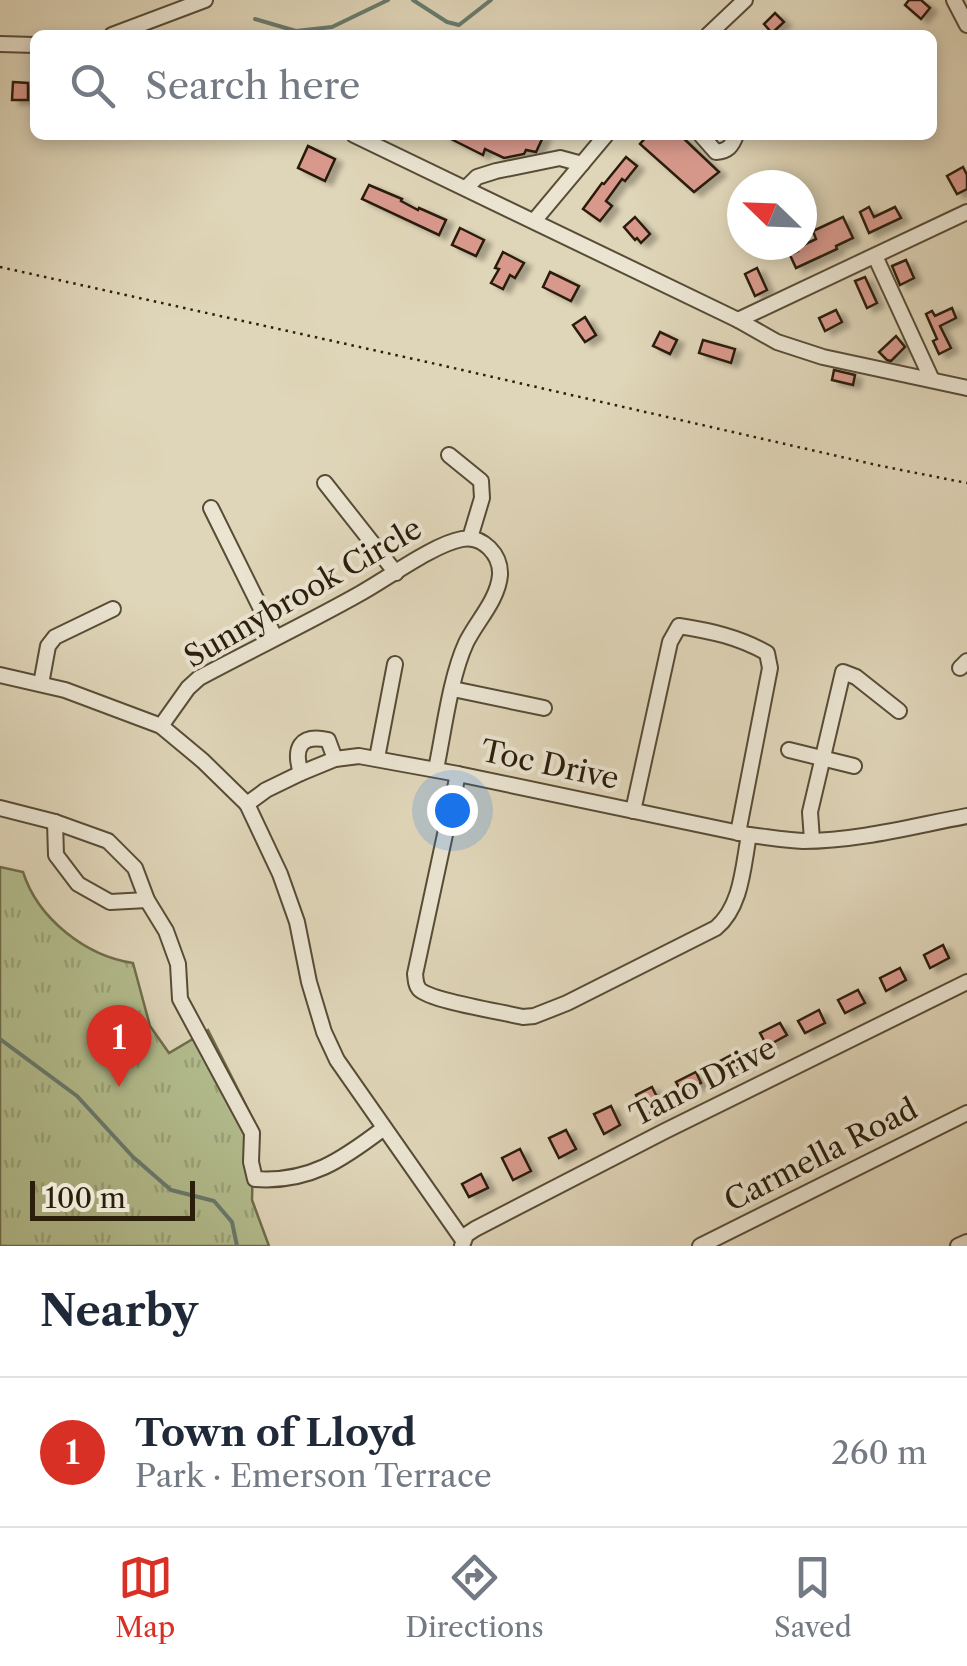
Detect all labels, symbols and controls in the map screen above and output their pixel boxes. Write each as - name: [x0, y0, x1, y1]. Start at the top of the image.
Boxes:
- search box: [30, 30, 937, 140]
- icon: search: [65, 58, 120, 113]
- text: Search here: [145, 62, 360, 109]
- north arrow: [727, 170, 817, 260]
- street label: Sunnybrook Circle: [178, 510, 428, 676]
- street label: Toc Drive: [478, 732, 622, 797]
- your location: [427, 785, 478, 836]
- pin: 1: [86, 1004, 152, 1087]
- street label: Tano Drive: [624, 1029, 782, 1134]
- street label: Carmella Road: [718, 1090, 924, 1219]
- scale bar: [30, 1176, 195, 1220]
- text: 100 m: [45, 1181, 126, 1215]
- text: Nearby: [40, 1285, 198, 1337]
- text: Town of Lloyd: [135, 1409, 416, 1456]
- text: 1: [65, 1433, 80, 1472]
- text: 260 m: [831, 1433, 927, 1472]
- text: Park · Emerson Terrace: [135, 1456, 492, 1495]
- tab: Map: [115, 1550, 175, 1644]
- tab: Directions: [405, 1550, 544, 1644]
- tab: Saved: [774, 1550, 852, 1644]

